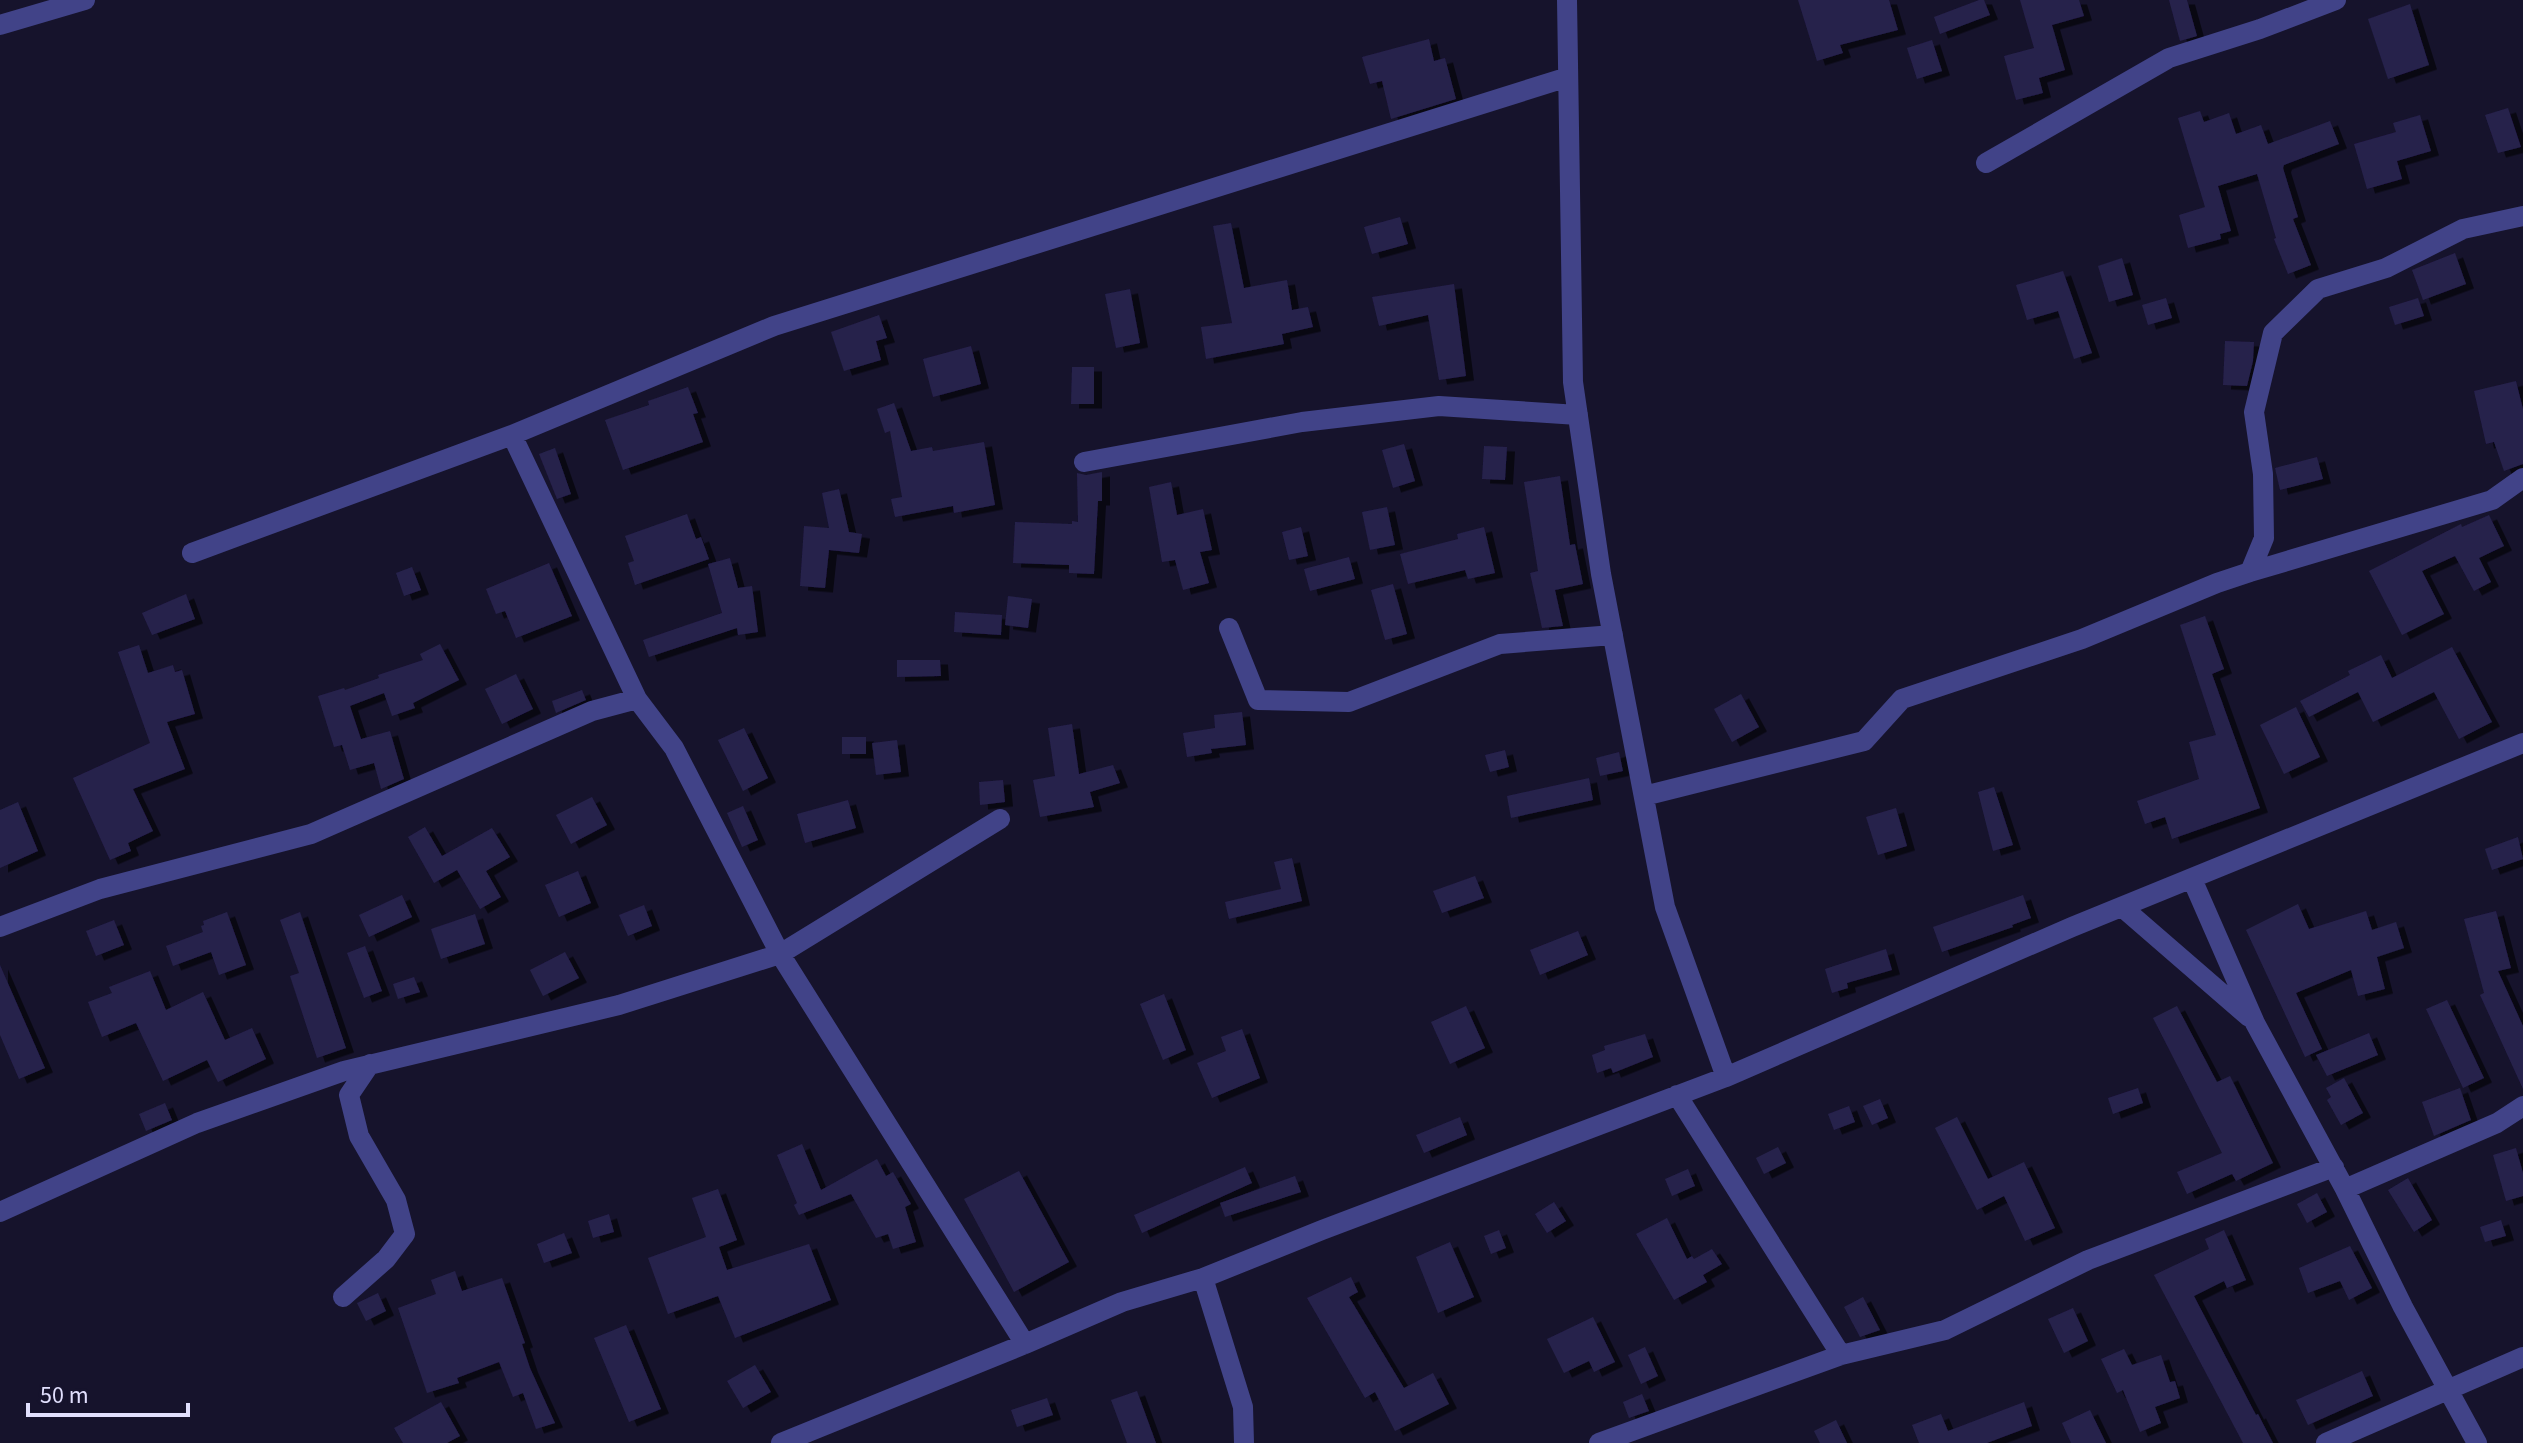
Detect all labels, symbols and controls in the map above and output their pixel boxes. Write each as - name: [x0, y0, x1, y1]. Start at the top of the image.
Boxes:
- scale bar: [28, 1367, 188, 1417]
- text: 50 m: [40, 1378, 89, 1413]

